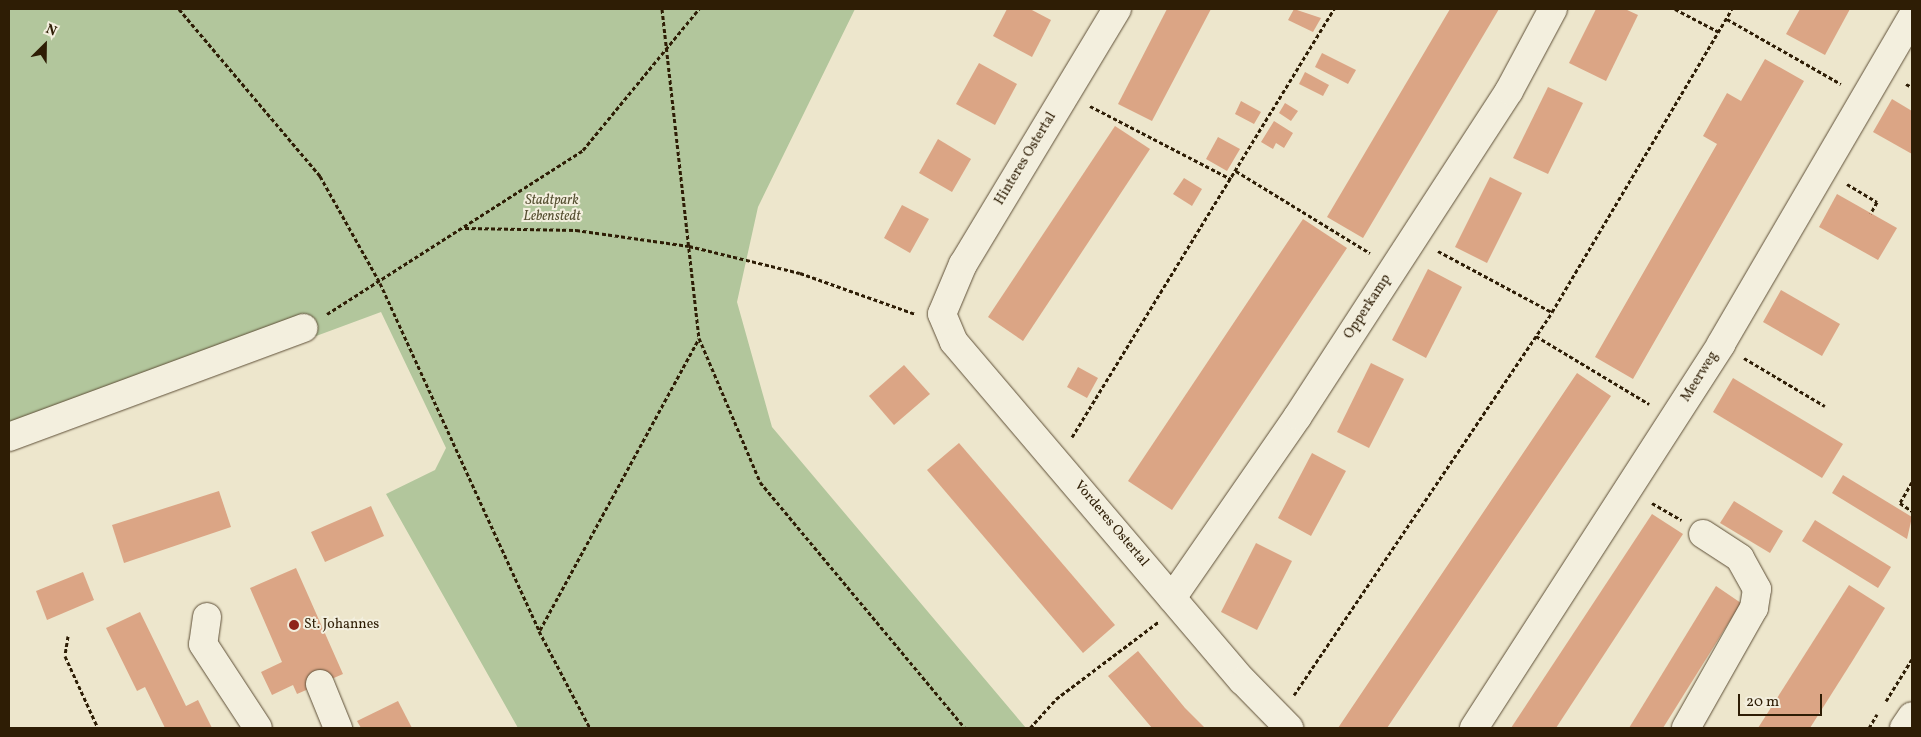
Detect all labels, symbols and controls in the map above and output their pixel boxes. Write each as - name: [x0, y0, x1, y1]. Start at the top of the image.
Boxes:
- north arrow: [20, 20, 70, 70]
- text: N: [43, 20, 59, 41]
- street label: Hinteres Ostertal: [992, 110, 1060, 208]
- park label: Stadtpark Lebenstedt: [523, 193, 581, 226]
- street label: Opperkamp: [1341, 271, 1395, 343]
- street label: Meerweg: [1678, 349, 1722, 405]
- street label: Vorderes Ostertal: [1070, 478, 1152, 570]
- place label: St. Johannes: [304, 617, 379, 633]
- marker: St. Johannes: [288, 619, 300, 631]
- scale bar: [1741, 684, 1825, 716]
- text: 20 m: [1746, 692, 1779, 713]

